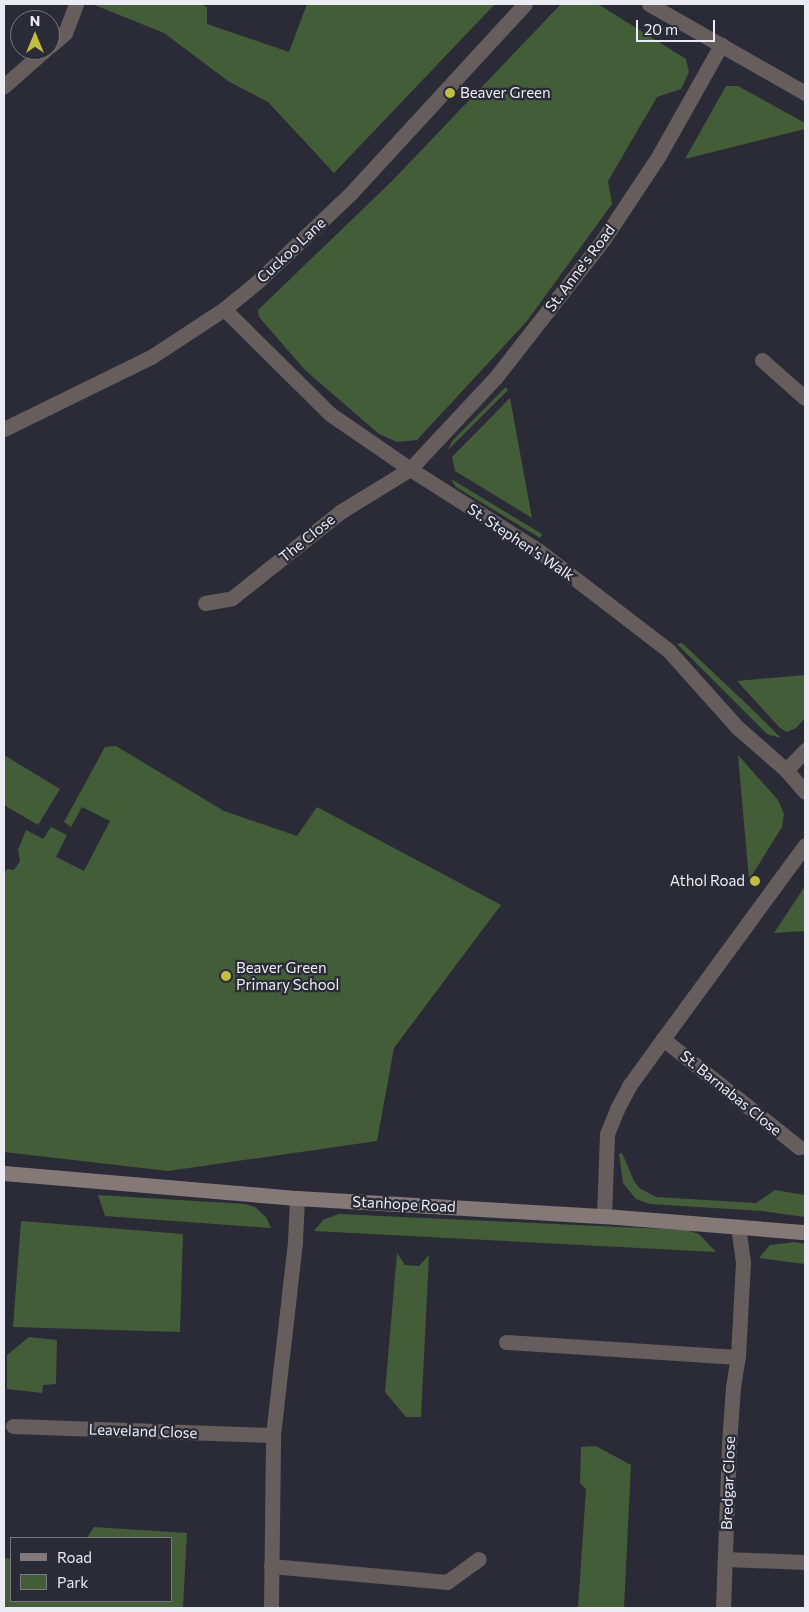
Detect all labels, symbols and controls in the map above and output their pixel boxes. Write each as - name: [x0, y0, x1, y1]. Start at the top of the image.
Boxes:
- north arrow: [10, 10, 60, 60]
- scale bar: [639, 10, 718, 42]
- text: N: [30, 12, 40, 29]
- text: 20 m: [644, 20, 678, 38]
- place label: Beaver Green: [460, 84, 551, 102]
- marker: Beaver Green: [444, 87, 456, 99]
- street label: Cuckoo Lane: [253, 214, 329, 286]
- street label: St. Anne's Road: [541, 221, 619, 315]
- street label: St. Stephen's Walk: [464, 500, 578, 584]
- street label: The Close: [275, 510, 339, 566]
- place label: Athol Road: [670, 872, 745, 890]
- marker: Athol Road: [749, 875, 761, 887]
- place label: Beaver Green Primary School: [236, 958, 339, 993]
- marker: Beaver Green Primary School: [220, 970, 232, 982]
- street label: St. Barnabas Close: [677, 1047, 785, 1139]
- street label: Stanhope Road: [352, 1192, 456, 1216]
- street label: Leaveland Close: [88, 1420, 198, 1442]
- street label: Bredgar Close: [717, 1436, 739, 1530]
- legend: [10, 1537, 172, 1602]
- text: Road: [57, 1548, 92, 1566]
- text: Park: [57, 1573, 88, 1591]

